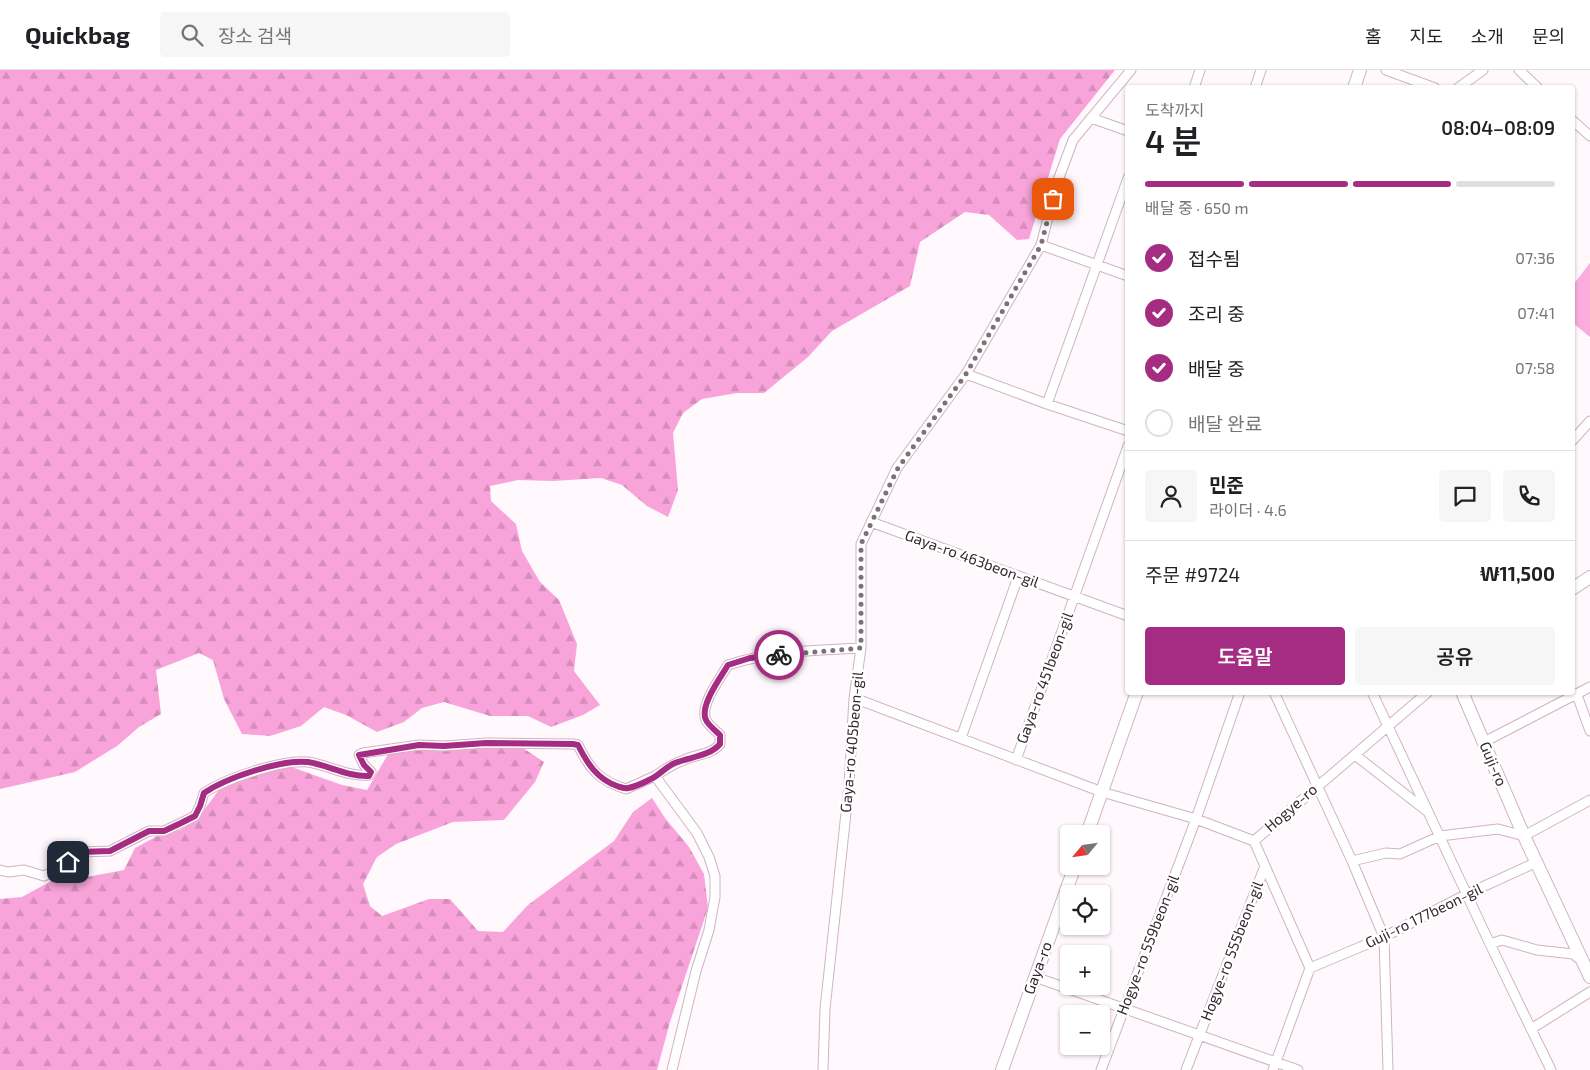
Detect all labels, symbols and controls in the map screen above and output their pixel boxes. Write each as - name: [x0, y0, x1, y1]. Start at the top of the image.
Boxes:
- search box: [160, 12, 510, 57]
- text: Quickbag: [25, 20, 130, 49]
- icon: search: [178, 21, 206, 49]
- text: 장소 검색: [218, 24, 292, 47]
- text: 홈: [1365, 25, 1382, 47]
- text: 지도: [1410, 25, 1443, 47]
- text: 소개: [1471, 25, 1504, 47]
- text: 문의: [1532, 25, 1565, 47]
- text: 도착까지: [1145, 100, 1204, 119]
- text: 08:04–08:09: [1441, 116, 1555, 139]
- text: 4 분: [1145, 121, 1202, 159]
- pin: [1032, 178, 1074, 220]
- icon: bag: [1039, 185, 1067, 213]
- text: 배달 중 · 650 m: [1145, 198, 1249, 217]
- icon: check: [1145, 244, 1173, 272]
- text: 접수됨: [1188, 247, 1240, 270]
- text: 07:36: [1515, 248, 1555, 267]
- icon: check: [1145, 299, 1173, 327]
- text: 조리 중: [1188, 302, 1245, 325]
- text: 07:41: [1517, 303, 1555, 322]
- icon: check: [1145, 354, 1173, 382]
- text: 배달 중: [1188, 357, 1245, 380]
- text: 07:58: [1515, 358, 1555, 377]
- text: 배달 완료: [1188, 412, 1262, 435]
- button: person: [1145, 470, 1197, 522]
- button: chat: [1439, 470, 1491, 522]
- button: phone: [1503, 470, 1555, 522]
- text: 민준: [1209, 473, 1244, 496]
- text: 라이더 · 4.6: [1209, 500, 1287, 519]
- street label: Gaya-ro 463beon-gil: [903, 525, 1042, 591]
- text: ₩11,500: [1480, 562, 1555, 585]
- text: 주문 #9724: [1145, 563, 1240, 586]
- street label: Gaya-ro 451beon-gil: [1012, 609, 1076, 746]
- button: 도움말: [1145, 627, 1345, 685]
- button: 공유: [1355, 627, 1555, 685]
- courier: [754, 630, 804, 680]
- icon: bike: [765, 641, 793, 669]
- street label: Gaya-ro 405beon-gil: [836, 670, 866, 813]
- street label: Guji-ro: [1476, 739, 1511, 789]
- street label: Hogye-ro: [1260, 779, 1320, 835]
- north arrow: [1060, 825, 1110, 875]
- map controls: [1060, 825, 1110, 1055]
- pin: [47, 841, 89, 883]
- icon: home: [54, 848, 82, 876]
- street label: Hogye-ro 559beon-gil: [1112, 871, 1182, 1017]
- street label: Hogye-ro 555beon-gil: [1196, 878, 1266, 1023]
- street label: Guji-ro 177beon-gil: [1362, 879, 1486, 952]
- button: locate: [1060, 885, 1110, 935]
- street label: Gaya-ro: [1019, 939, 1055, 996]
- button: +: [1060, 945, 1110, 995]
- button: −: [1060, 1005, 1110, 1055]

